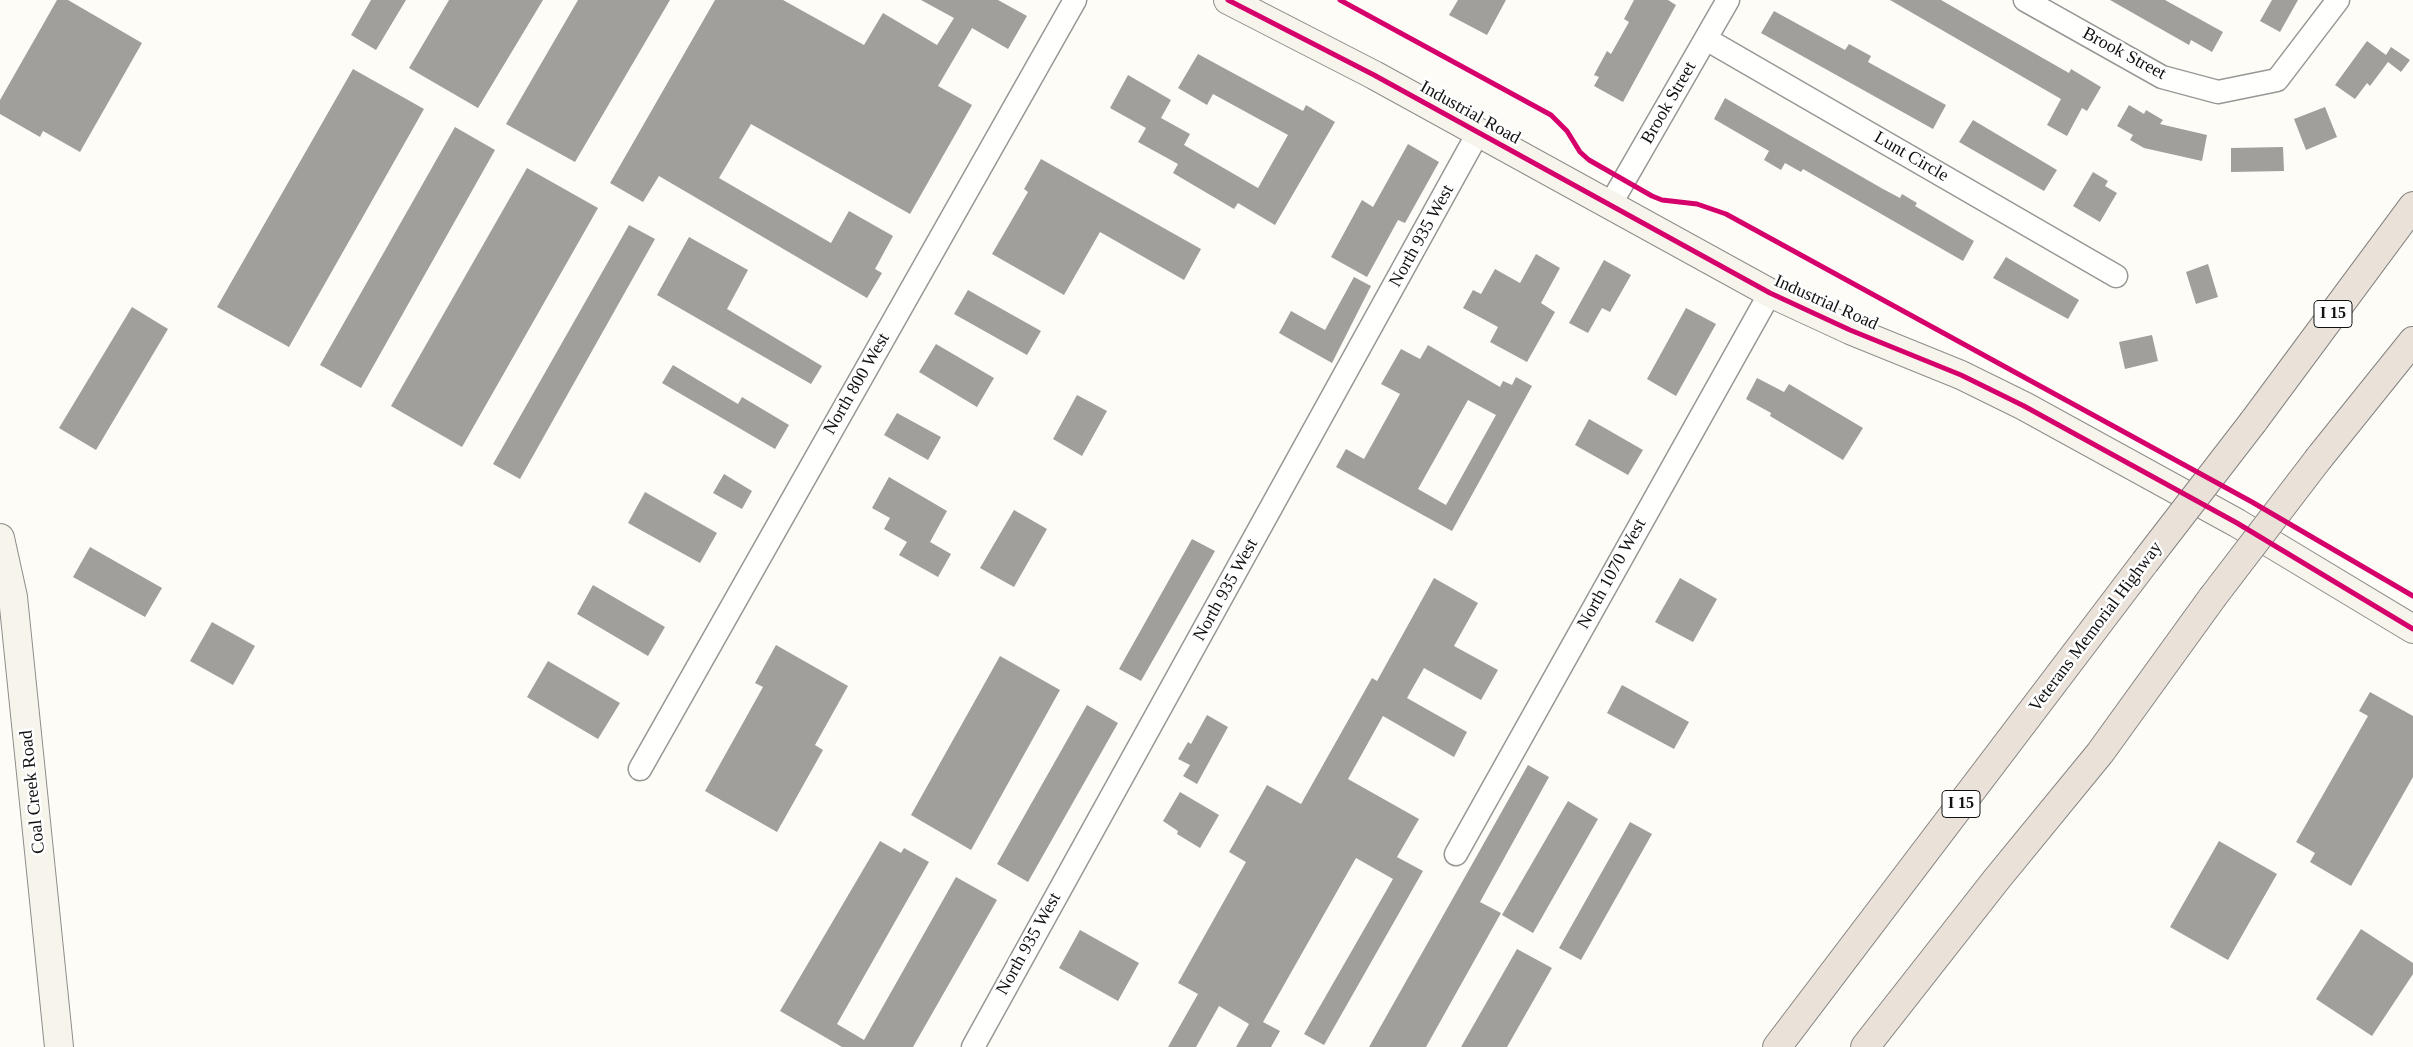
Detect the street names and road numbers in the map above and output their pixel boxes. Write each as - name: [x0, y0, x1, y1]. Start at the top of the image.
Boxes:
- street label: Brook Street: [2079, 23, 2169, 85]
- street label: Brook Street: [1637, 58, 1701, 148]
- street label: Industrial Road: [1416, 77, 1524, 149]
- street label: Lunt Circle: [1870, 127, 1952, 187]
- street label: North 935 West: [1385, 181, 1459, 291]
- street label: Industrial Road: [1771, 270, 1881, 336]
- road number: I 15: [2314, 300, 2352, 328]
- street label: North 800 West: [819, 329, 895, 439]
- street label: North 1070 West: [1573, 515, 1651, 633]
- street label: North 935 West: [1189, 535, 1263, 645]
- street label: Veterans Memorial Highway: [2025, 537, 2167, 717]
- street label: Coal Creek Road: [16, 729, 50, 855]
- road number: I 15: [1942, 791, 1980, 818]
- street label: North 935 West: [992, 889, 1066, 999]

